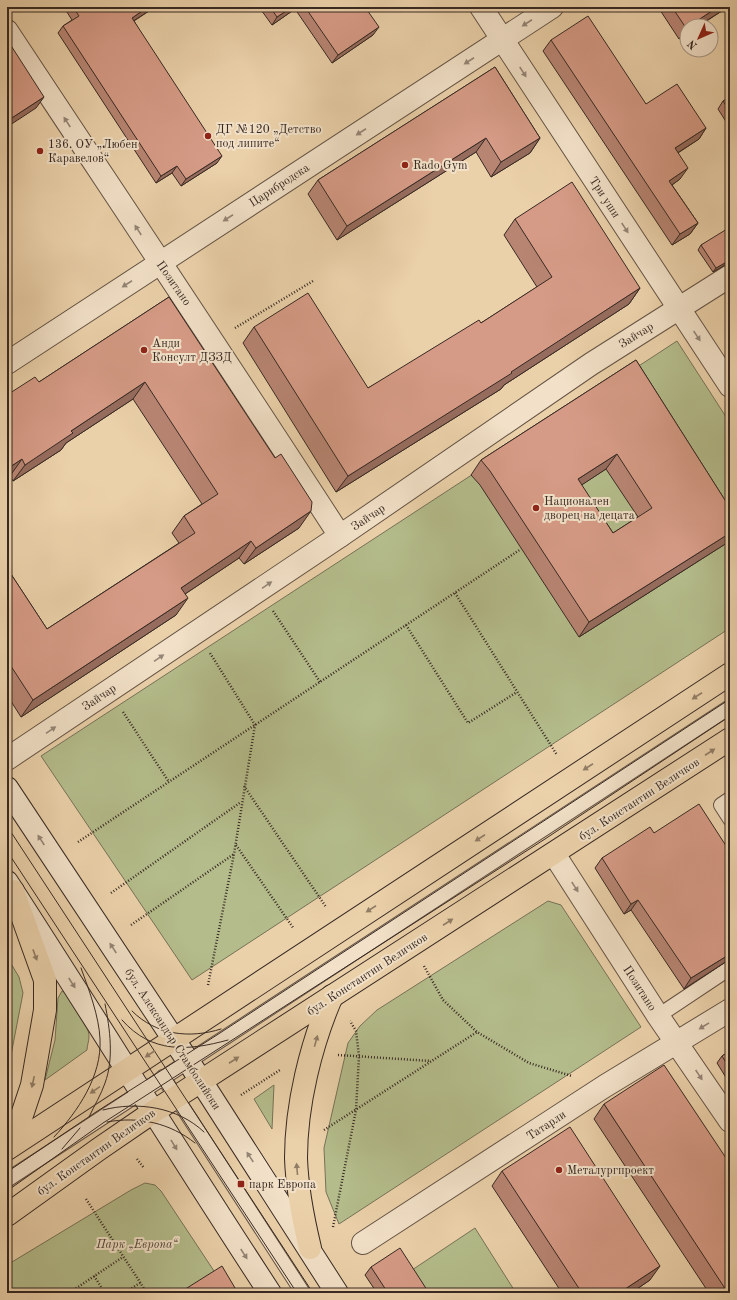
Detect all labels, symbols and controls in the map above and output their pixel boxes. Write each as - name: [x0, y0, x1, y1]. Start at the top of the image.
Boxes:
- north arrow: [679, 18, 719, 58]
- one-way arrow: [522, 19, 532, 27]
- text: N: [686, 37, 700, 51]
- one-way arrow: [464, 57, 475, 65]
- one-way arrow: [520, 66, 527, 78]
- one-way arrow: [63, 116, 71, 127]
- place label: ДГ №120 „Детство под липите“: [216, 124, 321, 150]
- one-way arrow: [355, 128, 366, 136]
- marker: ДГ №120 „Детство под липите“: [203, 131, 213, 141]
- place label: 136. ОУ „Любен Каравелов“: [48, 139, 138, 165]
- marker: 136. ОУ „Любен Каравелов“: [35, 146, 45, 156]
- marker: Rado Gym: [400, 160, 410, 170]
- place label: Rado Gym: [413, 160, 468, 172]
- street label: Царибродска: [247, 162, 312, 210]
- street label: Три уши: [586, 175, 622, 220]
- one-way arrow: [223, 214, 233, 222]
- one-way arrow: [622, 222, 629, 234]
- one-way arrow: [134, 225, 142, 235]
- street label: Позитано: [154, 259, 193, 308]
- one-way arrow: [121, 281, 133, 288]
- street label: Зайчар: [617, 321, 656, 351]
- one-way arrow: [693, 331, 701, 341]
- place label: Анди Консулт ДЗЗД: [152, 338, 232, 364]
- marker: Анди Консулт ДЗЗД: [139, 345, 149, 355]
- place label: Национален дворец на децата: [544, 496, 635, 522]
- street label: Зайчар: [349, 502, 388, 533]
- marker: Национален дворец на децата: [531, 503, 541, 513]
- one-way arrow: [261, 581, 272, 589]
- one-way arrow: [154, 654, 164, 662]
- street label: Зайчар: [80, 682, 119, 713]
- one-way arrow: [691, 692, 703, 699]
- one-way arrow: [46, 726, 56, 734]
- one-way arrow: [704, 748, 715, 756]
- street label: бул. Константин Величков: [577, 756, 702, 843]
- one-way arrow: [583, 763, 594, 770]
- one-way arrow: [38, 834, 45, 845]
- one-way arrow: [475, 834, 485, 842]
- one-way arrow: [571, 882, 579, 892]
- one-way arrow: [366, 905, 376, 913]
- one-way arrow: [443, 918, 453, 926]
- street label: бул. Константин Величков: [305, 931, 430, 1018]
- one-way arrow: [109, 943, 117, 953]
- one-way arrow: [33, 949, 39, 961]
- street label: Позитано: [620, 964, 658, 1013]
- street label: бул. Александър Стамболийски: [122, 967, 222, 1112]
- one-way arrow: [68, 978, 76, 988]
- one-way arrow: [698, 1023, 710, 1030]
- one-way arrow: [313, 1034, 319, 1046]
- one-way arrow: [145, 1050, 155, 1058]
- one-way arrow: [229, 1056, 239, 1064]
- one-way arrow: [695, 1070, 703, 1081]
- one-way arrow: [29, 1075, 35, 1088]
- one-way arrow: [90, 1086, 100, 1094]
- street label: бул. Константин Величков: [35, 1107, 158, 1198]
- street label: Татарли: [525, 1109, 568, 1143]
- one-way arrow: [170, 1139, 177, 1151]
- one-way arrow: [247, 1151, 254, 1163]
- one-way arrow: [294, 1163, 301, 1175]
- marker: Металургпроект: [554, 1165, 564, 1175]
- place label: Металургпроект: [567, 1165, 654, 1177]
- marker: парк Европа: [236, 1179, 246, 1189]
- place label: парк Европа: [249, 1179, 316, 1191]
- park label: Парк „Европа“: [95, 1237, 179, 1251]
- one-way arrow: [241, 1248, 248, 1260]

